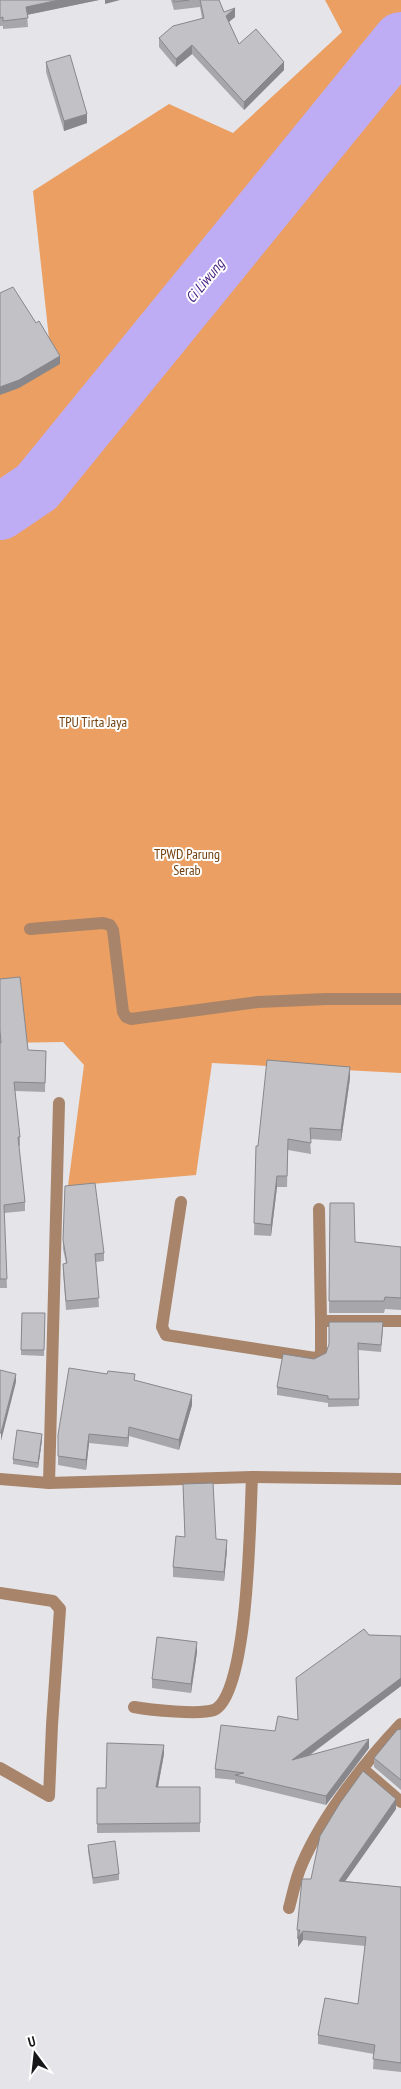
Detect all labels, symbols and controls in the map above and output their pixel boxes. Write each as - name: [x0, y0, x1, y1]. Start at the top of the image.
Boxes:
- water label: Ci Liwung: [181, 254, 229, 307]
- park label: TPU Tirta Jaya: [59, 713, 127, 731]
- park label: TPWD Parung Serab: [154, 845, 220, 879]
- north arrow: [10, 2029, 60, 2079]
- text: U: [26, 2032, 37, 2051]

